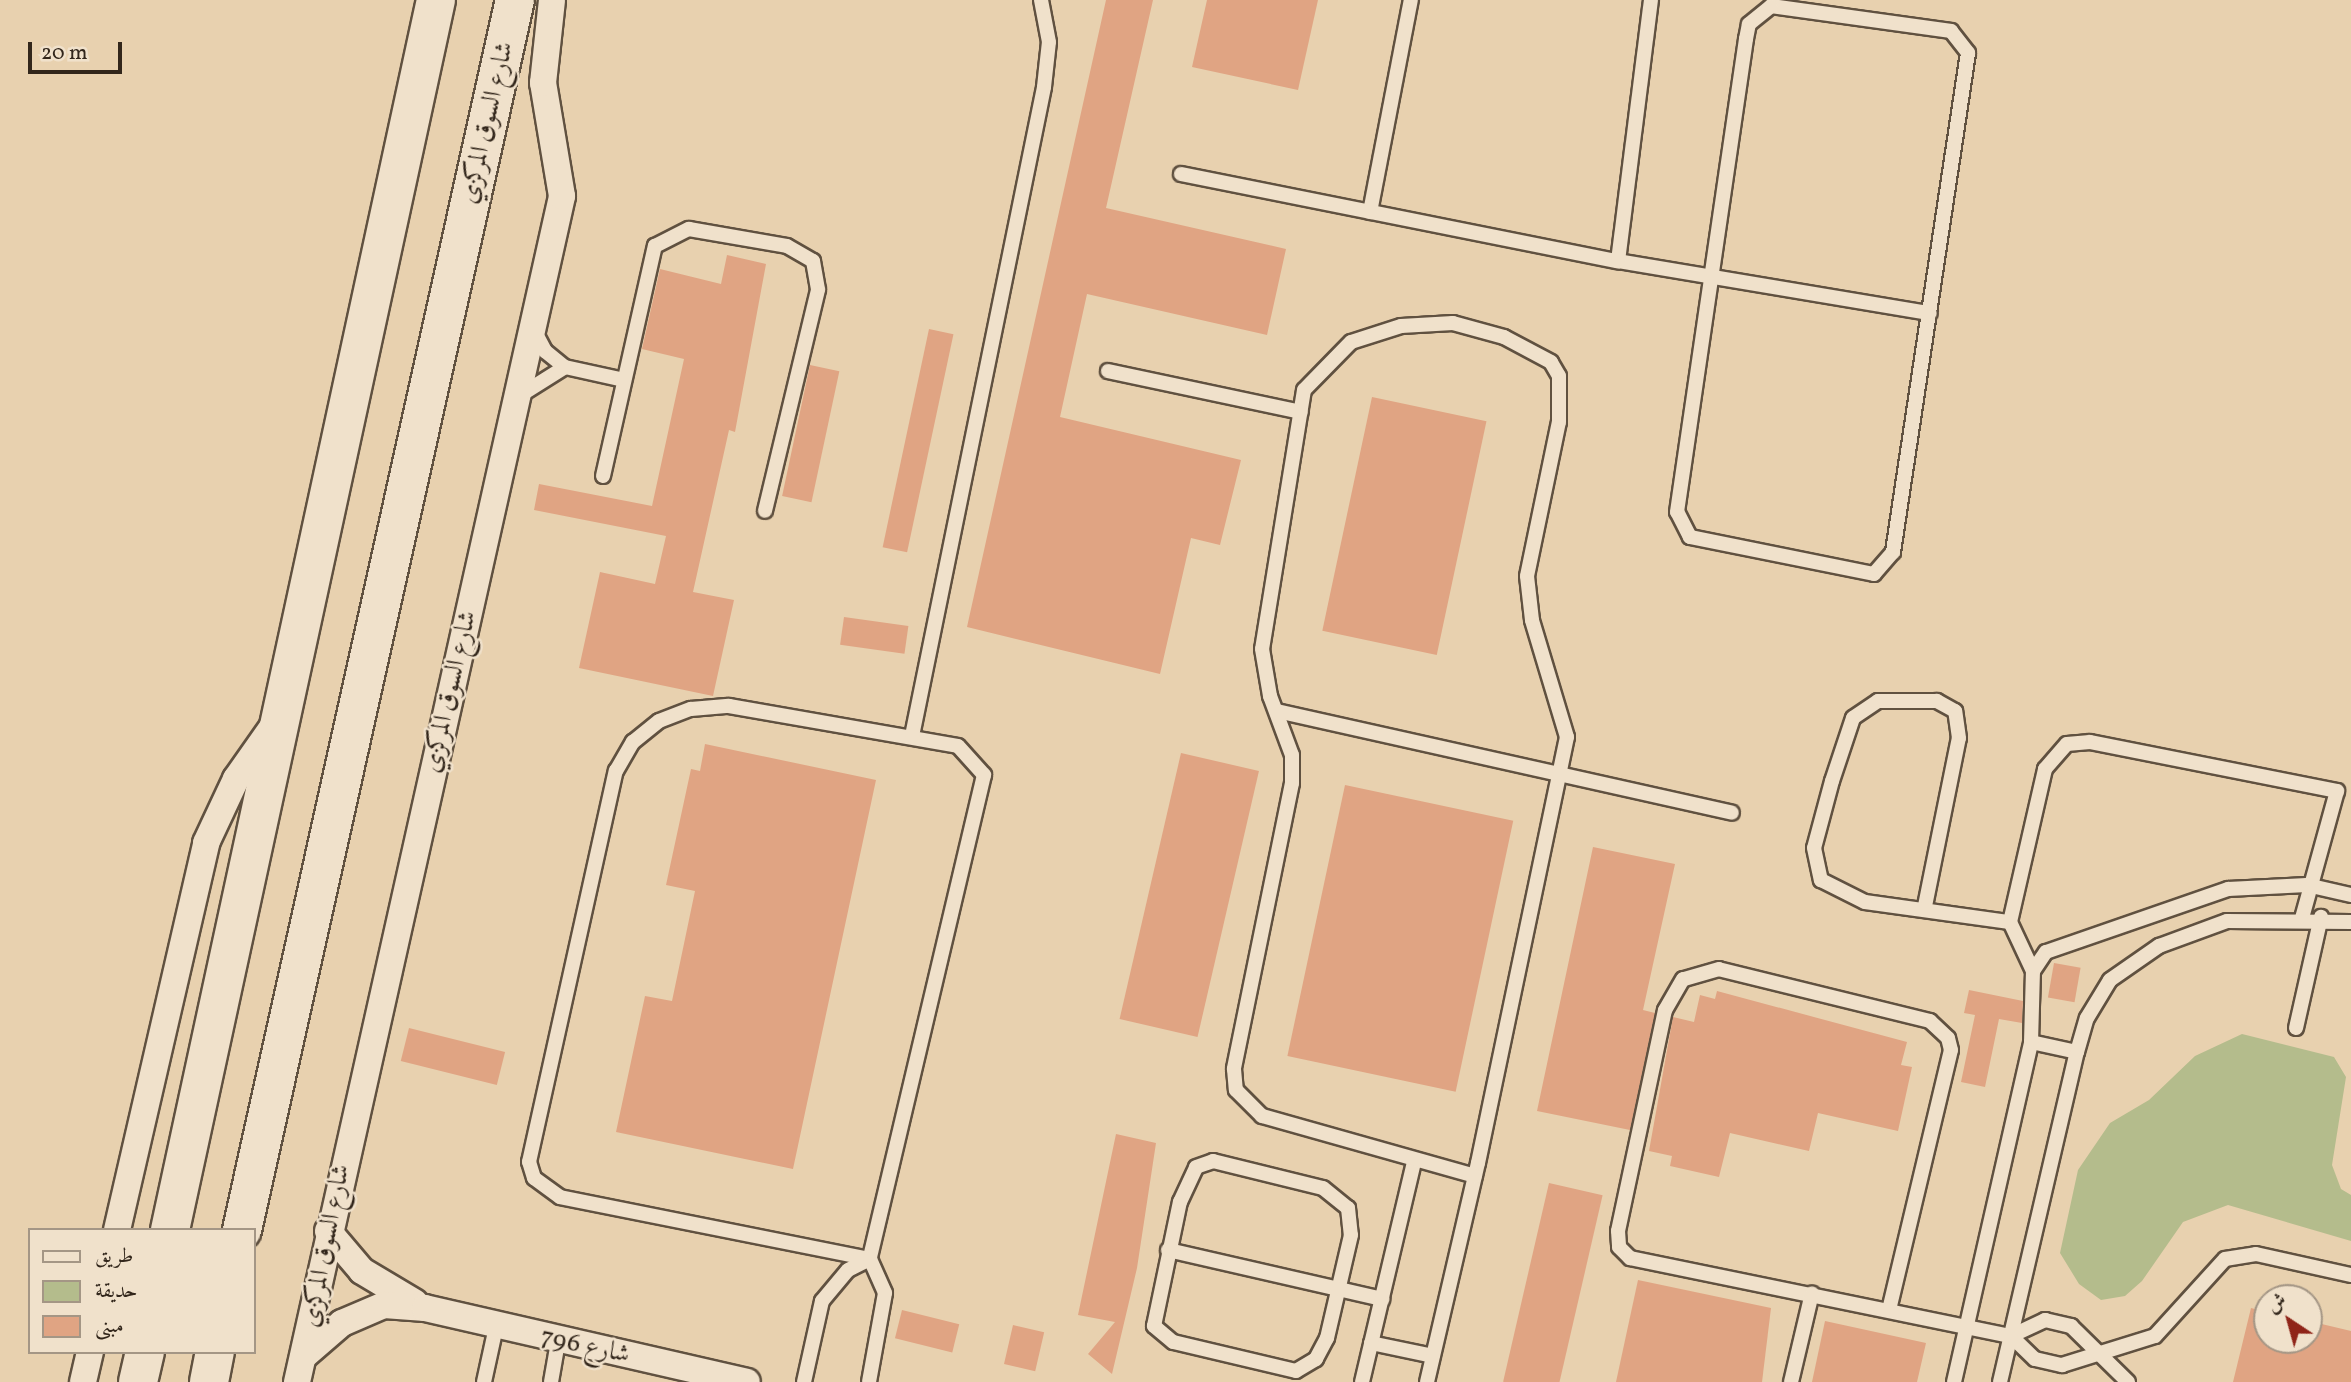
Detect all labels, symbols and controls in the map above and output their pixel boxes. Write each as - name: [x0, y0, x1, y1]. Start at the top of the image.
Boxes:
- scale bar: [32, 28, 126, 72]
- text: 20 m: [41, 39, 87, 68]
- street label: شارع السوق المركزي: [454, 39, 522, 207]
- street label: شارع السوق المركزي: [417, 608, 485, 776]
- street label: شارع السوق المركزي: [296, 1162, 358, 1330]
- legend: [28, 1228, 256, 1354]
- text: طريق: [95, 1242, 133, 1271]
- text: حديقة: [95, 1277, 138, 1306]
- north arrow: [2253, 1284, 2323, 1354]
- text: ش: [2262, 1288, 2292, 1320]
- text: مبنى: [95, 1312, 124, 1341]
- street label: شارع 796: [538, 1322, 632, 1372]

